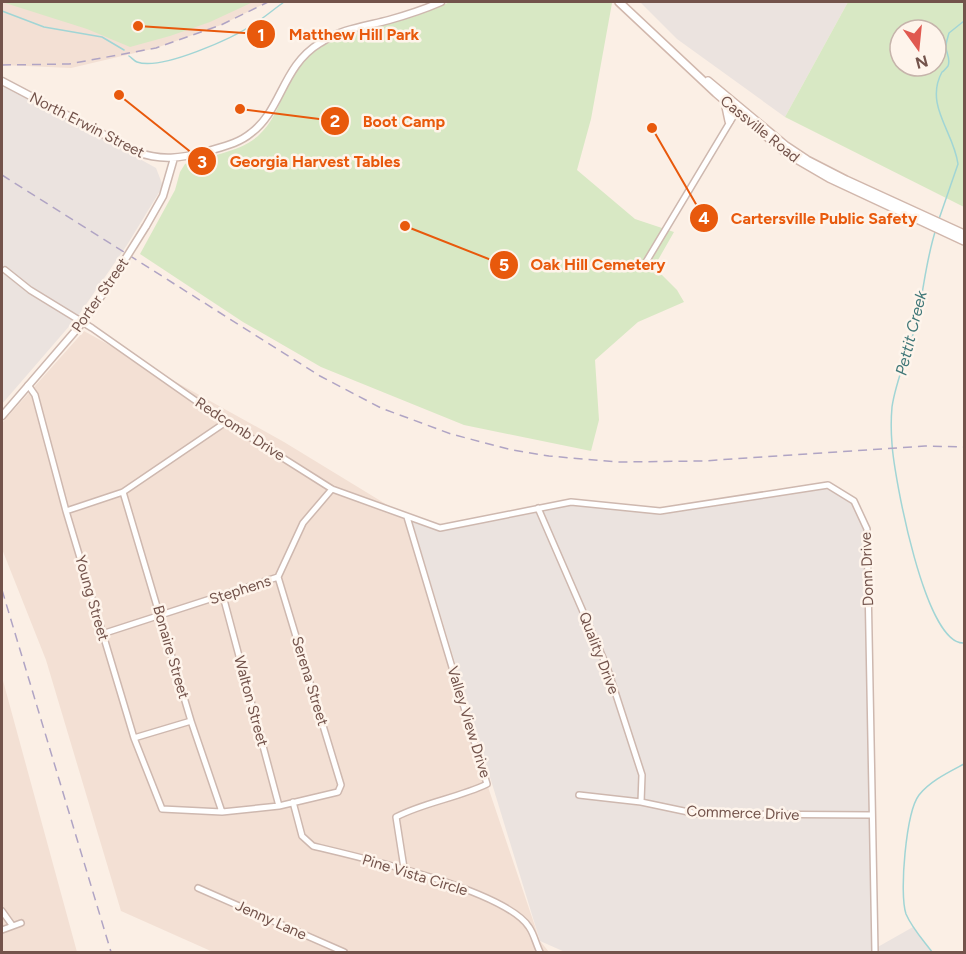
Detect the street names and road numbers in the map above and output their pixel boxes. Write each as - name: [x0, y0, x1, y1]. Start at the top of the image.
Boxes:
- street label: North Erwin Street: [27, 88, 148, 162]
- street label: Cassville Road: [717, 92, 803, 166]
- street label: Porter Street: [68, 254, 132, 336]
- street label: Redcomb Drive: [192, 393, 288, 465]
- street label: Donn Drive: [857, 532, 877, 606]
- street label: Young Street: [71, 553, 113, 643]
- street label: Stephens: [207, 572, 273, 608]
- street label: Bonaire Street: [149, 603, 193, 701]
- street label: Quality Drive: [575, 609, 623, 697]
- street label: Serena Street: [288, 634, 332, 728]
- street label: Walton Street: [230, 654, 272, 749]
- street label: Valley View Drive: [443, 664, 495, 780]
- street label: Commerce Drive: [686, 802, 800, 824]
- street label: Pine Vista Circle: [360, 850, 470, 900]
- street label: Jenny Lane: [233, 896, 309, 944]

